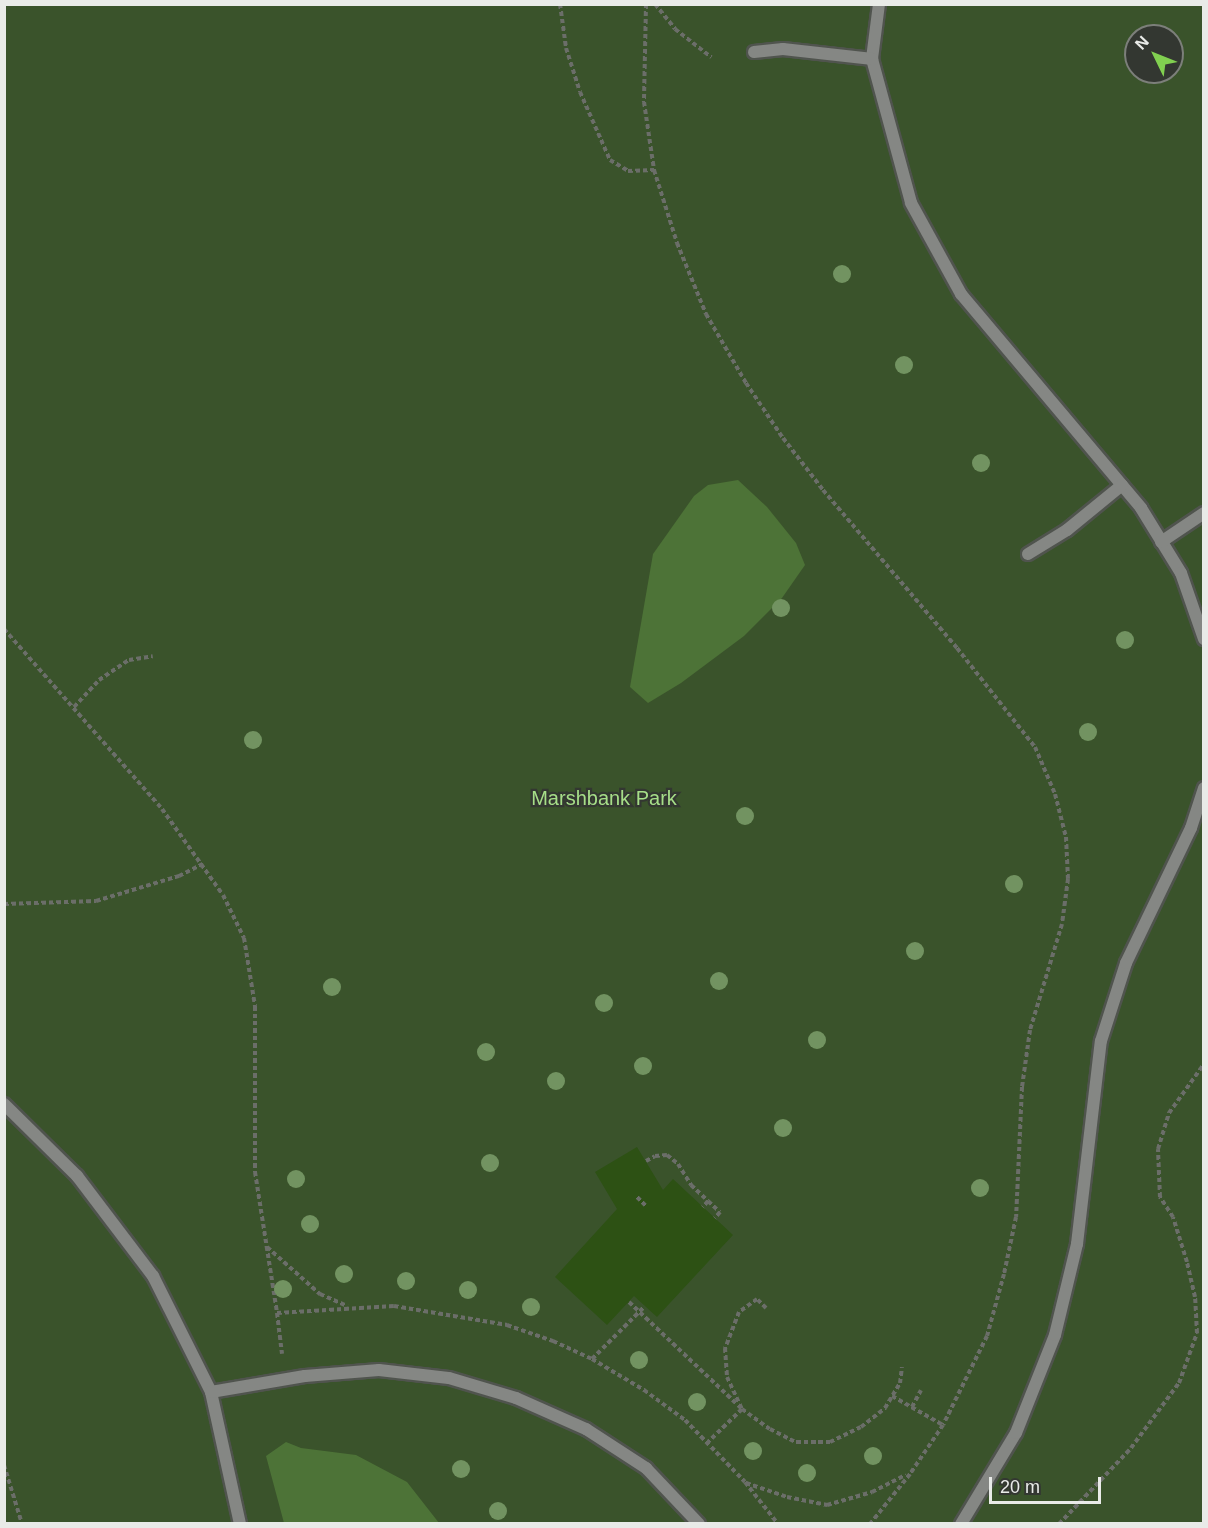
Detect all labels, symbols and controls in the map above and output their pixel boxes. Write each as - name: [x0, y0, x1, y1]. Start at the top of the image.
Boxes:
- north arrow: [1124, 24, 1184, 84]
- text: N: [1132, 33, 1152, 53]
- park label: Marshbank Park: [531, 786, 677, 810]
- scale bar: [992, 1465, 1104, 1503]
- text: 20 m: [1000, 1477, 1040, 1497]

